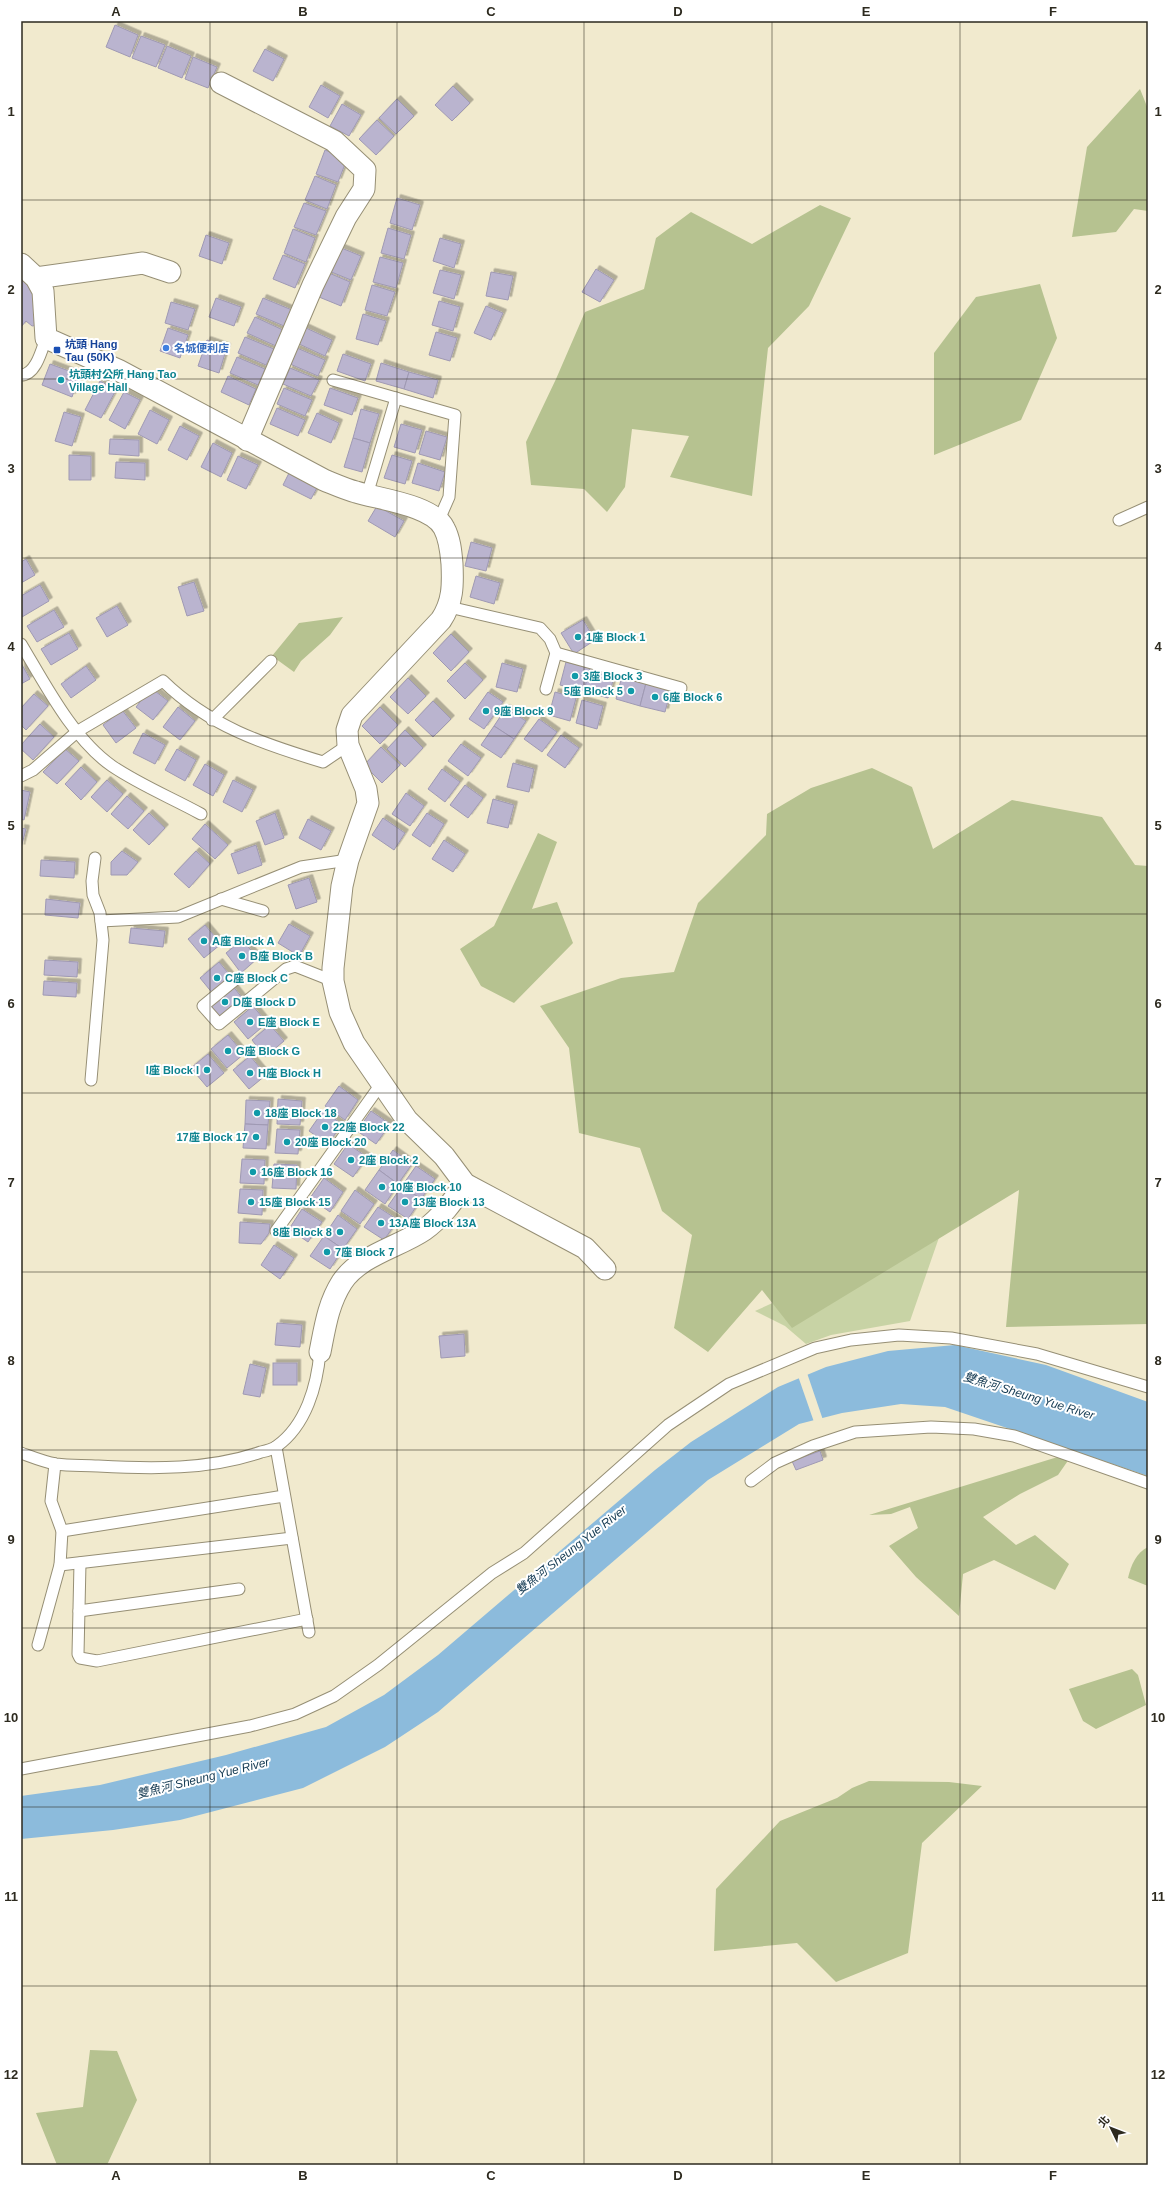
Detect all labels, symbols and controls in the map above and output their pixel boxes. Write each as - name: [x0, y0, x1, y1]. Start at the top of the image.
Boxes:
- text: A: [111, 4, 121, 19]
- text: B: [298, 4, 308, 19]
- text: C: [486, 4, 496, 19]
- text: D: [673, 4, 683, 19]
- text: E: [862, 4, 871, 19]
- text: F: [1049, 4, 1057, 19]
- text: 1: [7, 104, 15, 119]
- text: 1: [1154, 104, 1162, 119]
- text: 2: [7, 282, 15, 297]
- text: 2: [1154, 282, 1162, 297]
- place label: 坑頭 Hang Tau (50K): [65, 338, 118, 363]
- place label: 名城便利店: [174, 342, 229, 354]
- marker: 名城便利店: [161, 343, 171, 353]
- marker: 坑頭 Hang Tau (50K): [52, 345, 62, 355]
- place label: 坑頭村公所 Hang Tao Village Hall: [69, 368, 177, 393]
- marker: 坑頭村公所 Hang Tao Village Hall: [56, 375, 66, 385]
- text: 3: [7, 461, 15, 476]
- text: 3: [1154, 461, 1162, 476]
- place label: 1座 Block 1: [586, 631, 645, 643]
- marker: 1座 Block 1: [573, 632, 583, 642]
- text: 4: [7, 639, 15, 654]
- text: 4: [1154, 639, 1162, 654]
- place label: 3座 Block 3: [583, 670, 642, 682]
- marker: 3座 Block 3: [570, 671, 580, 681]
- place label: 5座 Block 5: [564, 685, 623, 697]
- marker: 5座 Block 5: [626, 686, 636, 696]
- place label: 6座 Block 6: [663, 691, 722, 703]
- marker: 6座 Block 6: [650, 692, 660, 702]
- place label: 9座 Block 9: [494, 705, 553, 717]
- marker: 9座 Block 9: [481, 706, 491, 716]
- text: 5: [7, 818, 15, 833]
- text: 5: [1154, 818, 1162, 833]
- place label: A座 Block A: [212, 935, 275, 947]
- marker: A座 Block A: [199, 936, 209, 946]
- place label: B座 Block B: [250, 950, 313, 962]
- marker: B座 Block B: [237, 951, 247, 961]
- place label: C座 Block C: [225, 972, 288, 984]
- marker: C座 Block C: [212, 973, 222, 983]
- text: 6: [7, 996, 15, 1011]
- place label: D座 Block D: [233, 996, 296, 1008]
- text: 6: [1154, 996, 1162, 1011]
- marker: D座 Block D: [220, 997, 230, 1007]
- place label: E座 Block E: [258, 1016, 320, 1028]
- marker: E座 Block E: [245, 1017, 255, 1027]
- place label: G座 Block G: [236, 1045, 300, 1057]
- marker: G座 Block G: [223, 1046, 233, 1056]
- place label: I座 Block I: [146, 1064, 199, 1076]
- marker: I座 Block I: [202, 1065, 212, 1075]
- place label: H座 Block H: [258, 1067, 321, 1079]
- marker: H座 Block H: [245, 1068, 255, 1078]
- place label: 18座 Block 18: [265, 1107, 337, 1119]
- marker: 18座 Block 18: [252, 1108, 262, 1118]
- place label: 22座 Block 22: [333, 1121, 405, 1133]
- marker: 22座 Block 22: [320, 1122, 330, 1132]
- place label: 17座 Block 17: [176, 1131, 248, 1143]
- marker: 17座 Block 17: [251, 1132, 261, 1142]
- place label: 20座 Block 20: [295, 1136, 367, 1148]
- marker: 20座 Block 20: [282, 1137, 292, 1147]
- place label: 2座 Block 2: [359, 1154, 418, 1166]
- marker: 2座 Block 2: [346, 1155, 356, 1165]
- place label: 16座 Block 16: [261, 1166, 333, 1178]
- marker: 16座 Block 16: [248, 1167, 258, 1177]
- text: 7: [7, 1175, 15, 1190]
- text: 7: [1154, 1175, 1162, 1190]
- place label: 10座 Block 10: [390, 1181, 462, 1193]
- marker: 10座 Block 10: [377, 1182, 387, 1192]
- place label: 15座 Block 15: [259, 1196, 331, 1208]
- place label: 13座 Block 13: [413, 1196, 485, 1208]
- marker: 15座 Block 15: [246, 1197, 256, 1207]
- marker: 13座 Block 13: [400, 1197, 410, 1207]
- place label: 13A座 Block 13A: [389, 1217, 476, 1229]
- marker: 13A座 Block 13A: [376, 1218, 386, 1228]
- place label: 8座 Block 8: [273, 1226, 332, 1238]
- marker: 8座 Block 8: [335, 1227, 345, 1237]
- place label: 7座 Block 7: [335, 1246, 394, 1258]
- marker: 7座 Block 7: [322, 1247, 332, 1257]
- text: 8: [7, 1353, 15, 1368]
- text: 8: [1154, 1353, 1162, 1368]
- water label: 雙魚河 Sheung Yue River: [962, 1369, 1097, 1423]
- water label: 雙魚河 Sheung Yue River: [513, 1502, 630, 1597]
- text: 9: [7, 1532, 15, 1547]
- text: 9: [1154, 1532, 1162, 1547]
- text: 10: [4, 1710, 18, 1725]
- text: 10: [1151, 1710, 1165, 1725]
- water label: 雙魚河 Sheung Yue River: [135, 1755, 272, 1801]
- text: 11: [4, 1889, 18, 1904]
- text: 11: [1151, 1889, 1165, 1904]
- text: 12: [4, 2067, 18, 2082]
- text: 12: [1151, 2067, 1165, 2082]
- north arrow: [1091, 2108, 1131, 2148]
- text: 北: [1096, 2113, 1112, 2129]
- text: A: [111, 2168, 121, 2183]
- text: B: [298, 2168, 308, 2183]
- text: C: [486, 2168, 496, 2183]
- text: D: [673, 2168, 683, 2183]
- text: E: [862, 2168, 871, 2183]
- text: F: [1049, 2168, 1057, 2183]

